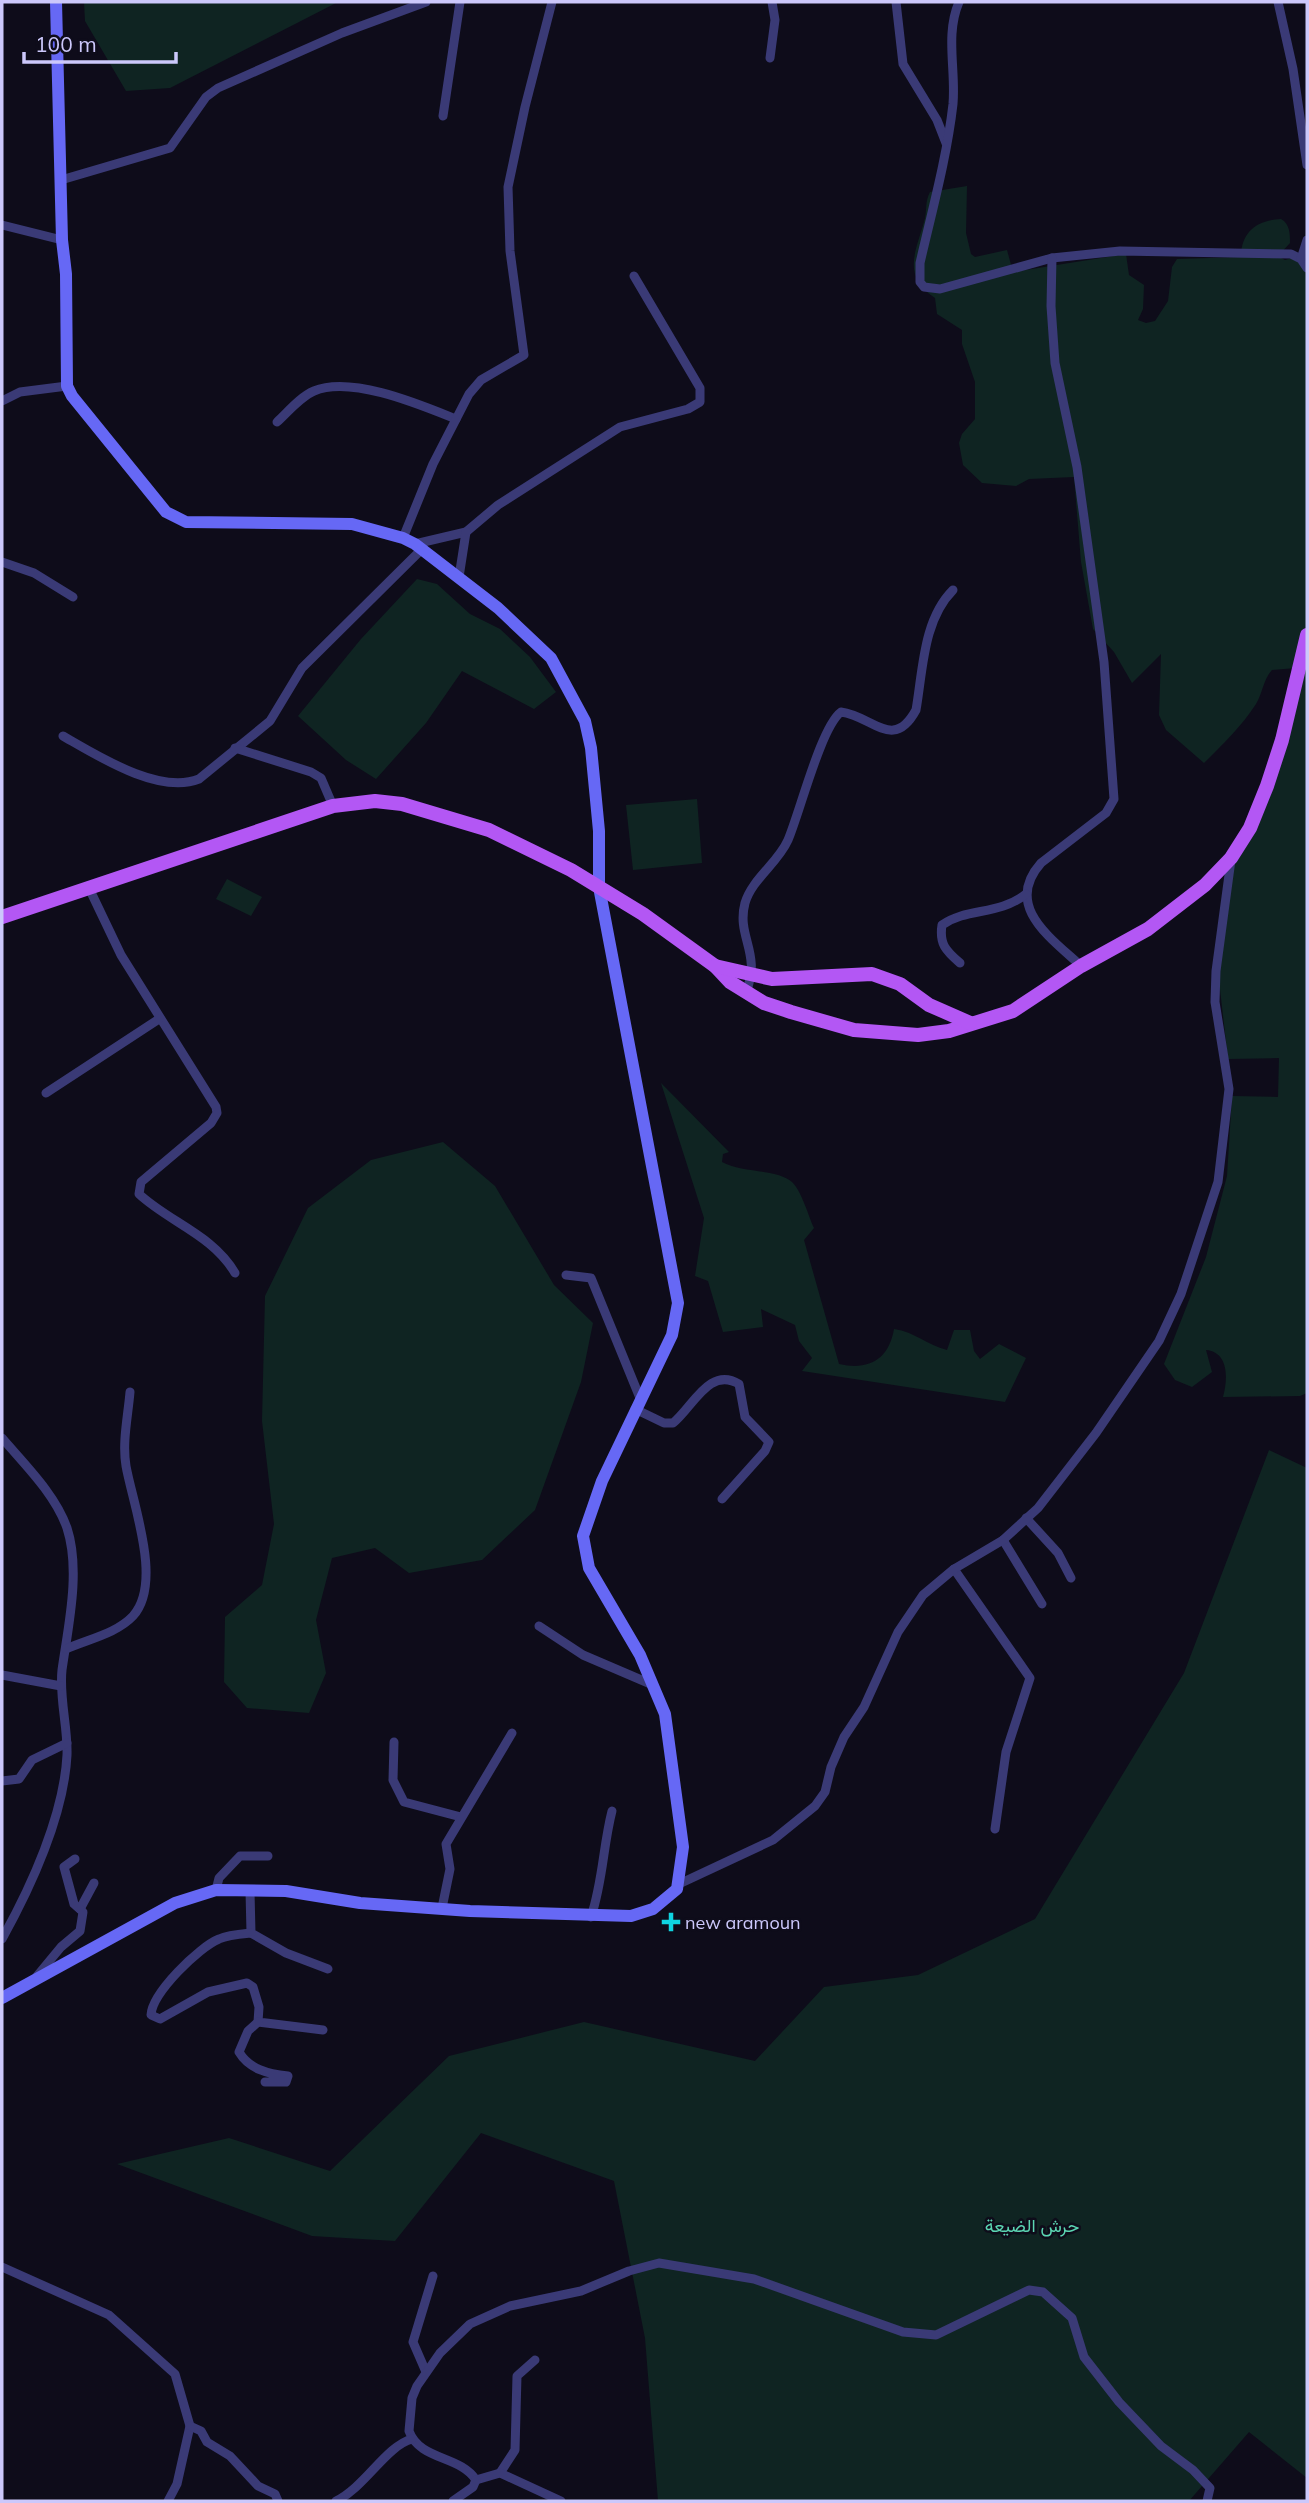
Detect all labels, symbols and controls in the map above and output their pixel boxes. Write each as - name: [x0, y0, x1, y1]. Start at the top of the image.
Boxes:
- scale bar: [24, 21, 177, 65]
- text: 100 m: [35, 31, 97, 57]
- place label: new aramoun: [685, 1911, 801, 1934]
- marker: new aramoun: [663, 1914, 679, 1930]
- park label: حرش الضيعة: [985, 2214, 1079, 2237]

